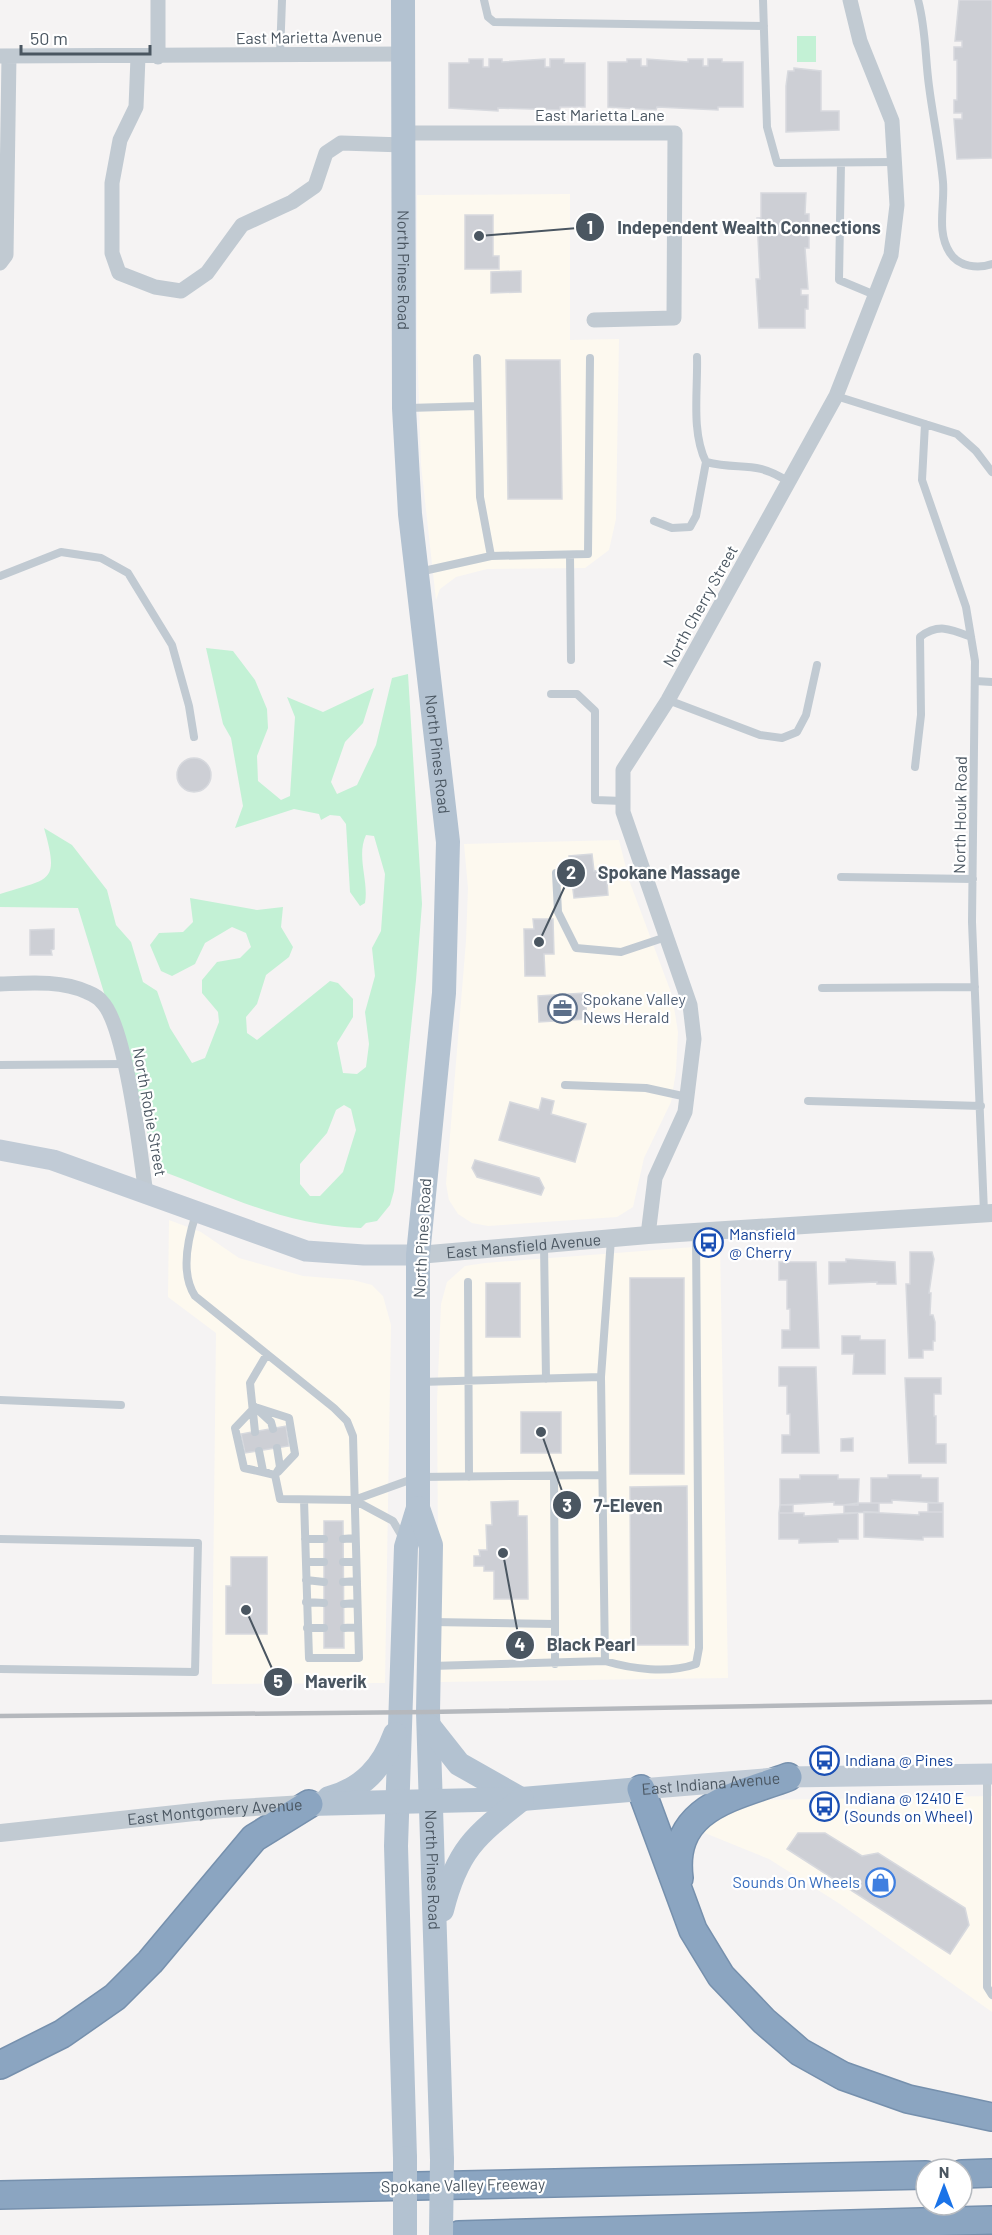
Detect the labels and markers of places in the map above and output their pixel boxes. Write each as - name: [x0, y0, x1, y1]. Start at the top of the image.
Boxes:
- callout: Independent Wealth Connections: [575, 209, 893, 245]
- callout: Spokane Massage: [556, 855, 753, 891]
- place label: Spokane Valley News Herald: [583, 989, 687, 1026]
- office icon: Spokane Valley News Herald: [546, 992, 578, 1024]
- place label: Mansfield @ Cherry: [729, 1224, 796, 1261]
- bus stop icon: Mansfield @ Cherry: [692, 1227, 724, 1259]
- callout: 7-Eleven: [552, 1487, 675, 1523]
- callout: Black Pearl: [505, 1627, 647, 1663]
- callout: Maverik: [263, 1664, 379, 1700]
- bus stop icon: Indiana @ Pines: [808, 1744, 840, 1776]
- place label: Indiana @ Pines: [845, 1750, 953, 1769]
- place label: Indiana @ 12410 E (Sounds on Wheel): [844, 1788, 973, 1825]
- bus stop icon: Indiana @ 12410 E (Sounds on Wheel): [808, 1791, 840, 1823]
- shop icon: Sounds On Wheels: [865, 1866, 897, 1898]
- place label: Sounds On Wheels: [732, 1872, 860, 1891]

